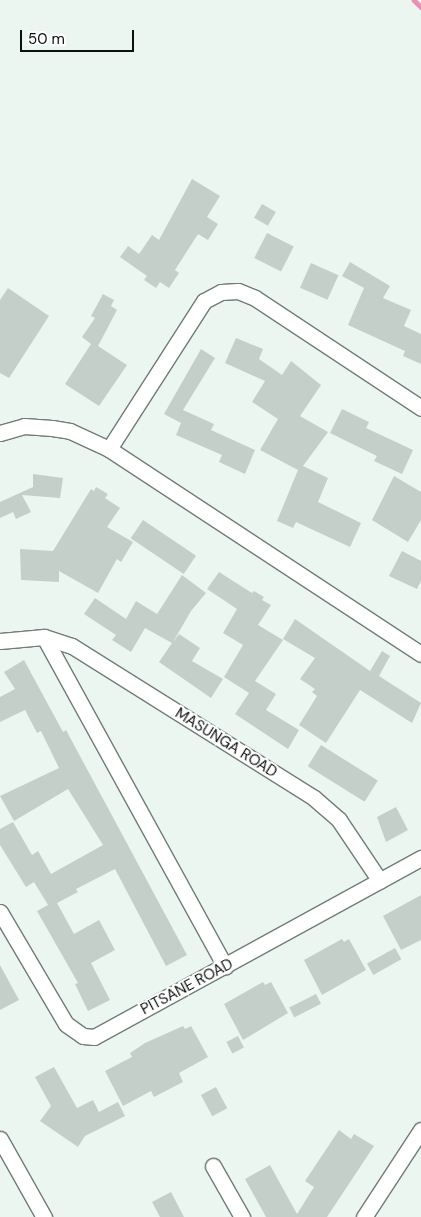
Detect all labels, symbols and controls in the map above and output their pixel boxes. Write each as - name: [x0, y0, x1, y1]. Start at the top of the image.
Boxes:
- scale bar: [22, 20, 136, 52]
- text: 50 m: [28, 29, 65, 49]
- street label: MASUNGA ROAD: [172, 704, 280, 782]
- street label: PITSANE ROAD: [138, 955, 236, 1019]

